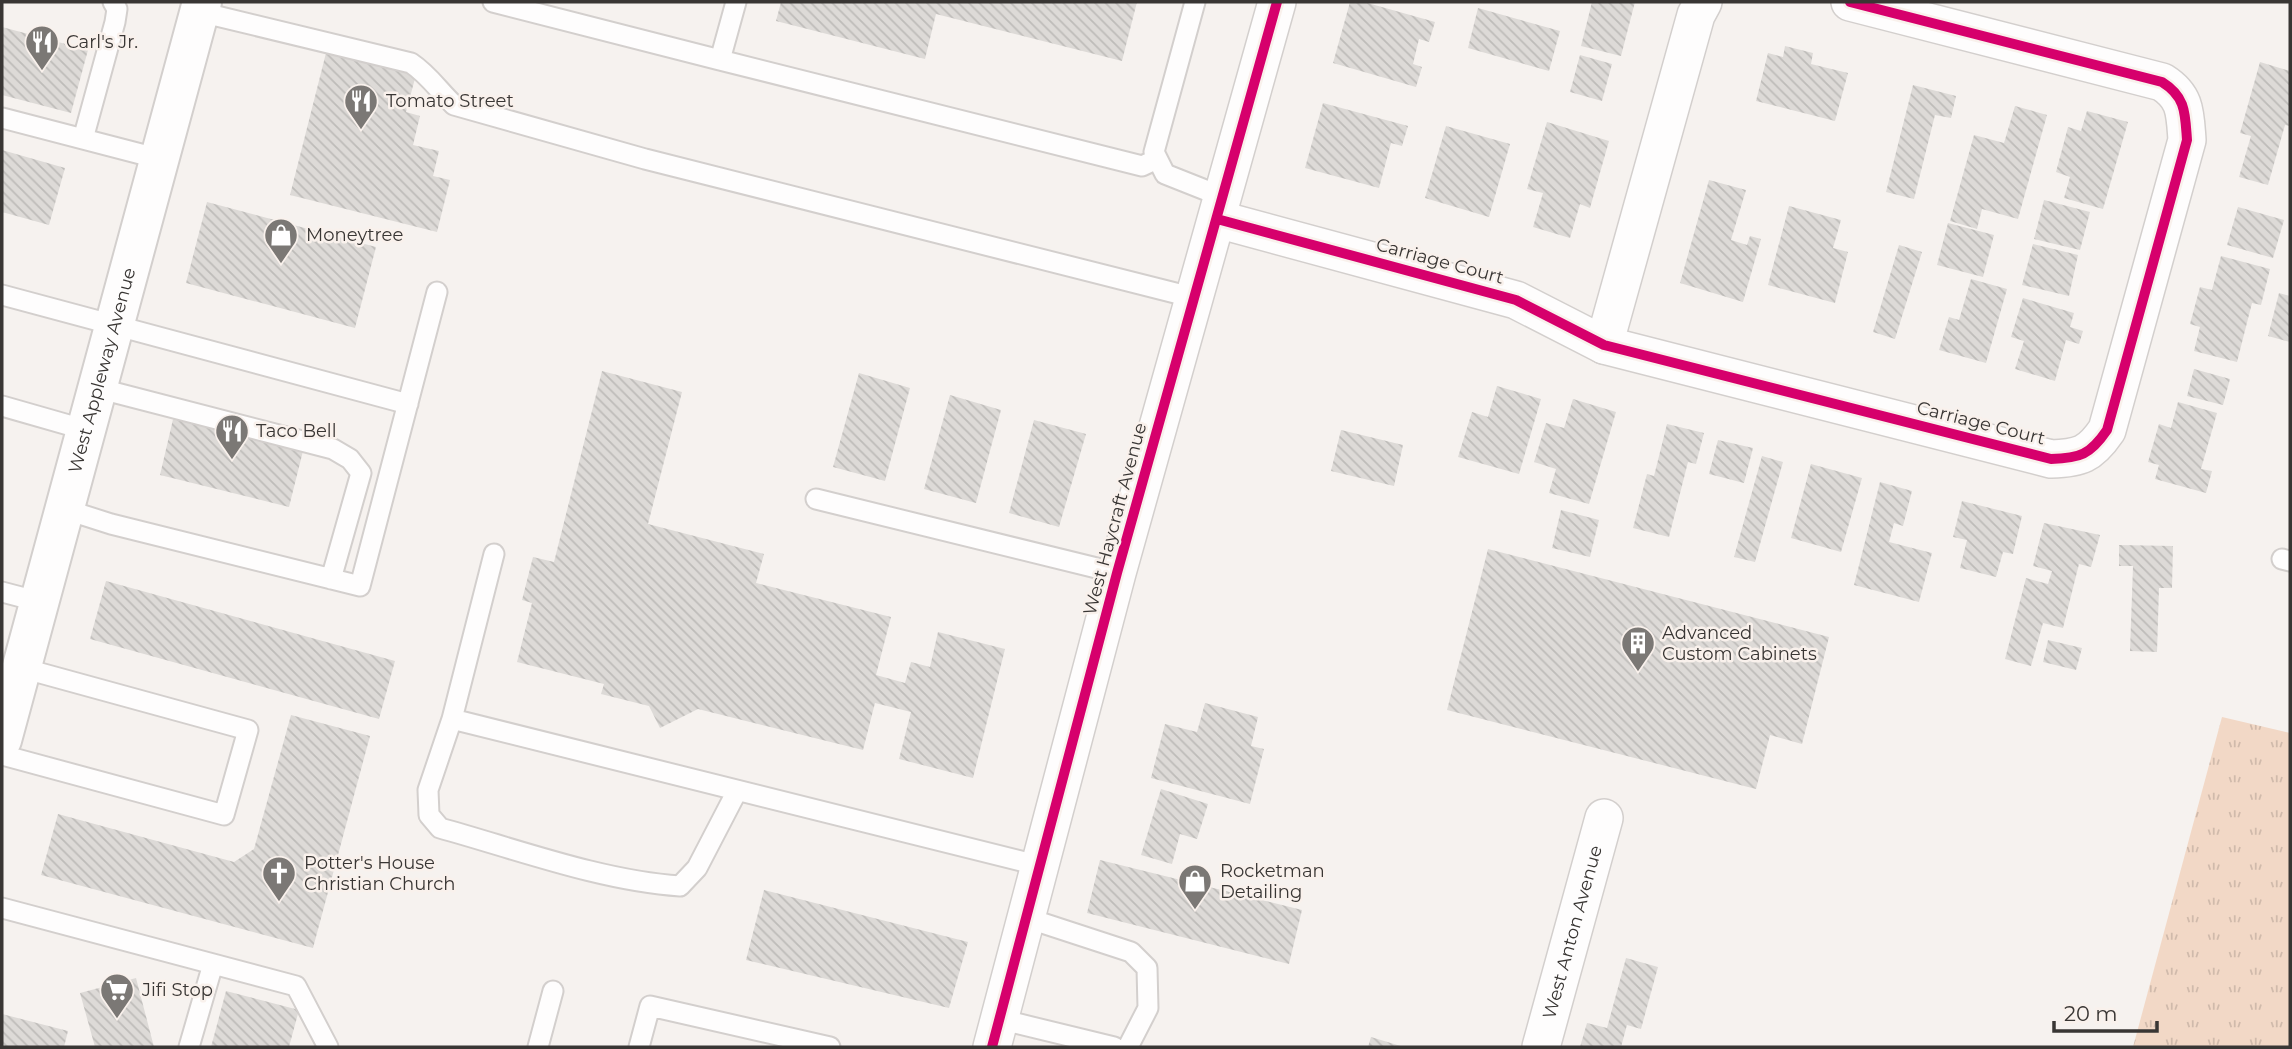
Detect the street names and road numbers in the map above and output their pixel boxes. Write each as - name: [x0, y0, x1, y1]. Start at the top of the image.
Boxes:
- street label: Carriage Court: [1374, 233, 1506, 289]
- street label: West Appleway Avenue: [64, 265, 141, 475]
- street label: Carriage Court: [1915, 396, 2047, 450]
- street label: West Haycraft Avenue: [1079, 420, 1151, 618]
- street label: West Anton Avenue: [1538, 843, 1607, 1021]

